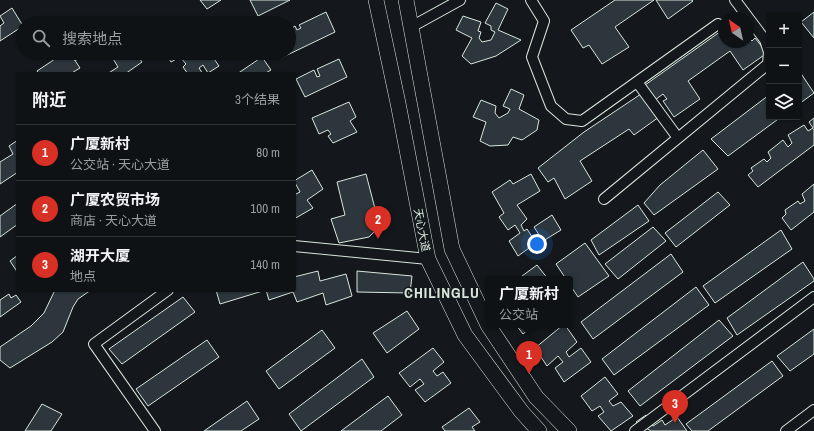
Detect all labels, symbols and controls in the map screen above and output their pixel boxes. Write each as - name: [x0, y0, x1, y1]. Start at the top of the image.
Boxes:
- north arrow: [718, 12, 754, 48]
- map controls: [766, 12, 802, 120]
- button: +: [766, 12, 802, 48]
- search box: [16, 16, 296, 60]
- icon: search: [30, 27, 52, 49]
- text: 搜索地点: [62, 28, 122, 49]
- button: −: [766, 48, 802, 84]
- button: layers: [766, 84, 802, 120]
- text: 附近: [32, 88, 66, 111]
- text: 3个结果: [235, 91, 280, 108]
- text: 广厦新村: [70, 133, 130, 154]
- text: 1: [42, 144, 48, 161]
- text: 80 m: [256, 144, 280, 161]
- text: 公交站 · 天心大道: [70, 156, 170, 173]
- text: 广厦农贸市场: [70, 189, 160, 210]
- text: 2: [42, 200, 48, 217]
- text: 100 m: [250, 200, 280, 217]
- pin: 2: [365, 206, 391, 239]
- street label: 天心大道: [411, 207, 433, 253]
- text: 商店 · 天心大道: [70, 212, 157, 229]
- your location: [527, 234, 547, 254]
- text: 湖开大厦: [70, 245, 130, 266]
- text: 3: [42, 256, 48, 273]
- text: 140 m: [250, 256, 280, 273]
- text: 地点: [70, 268, 96, 285]
- popup: [485, 276, 573, 328]
- district label: CHILINGLU: [404, 282, 480, 303]
- text: 广厦新村: [499, 283, 559, 304]
- text: 公交站: [499, 306, 538, 323]
- pin: 1: [516, 341, 542, 374]
- pin: 3: [662, 390, 688, 423]

